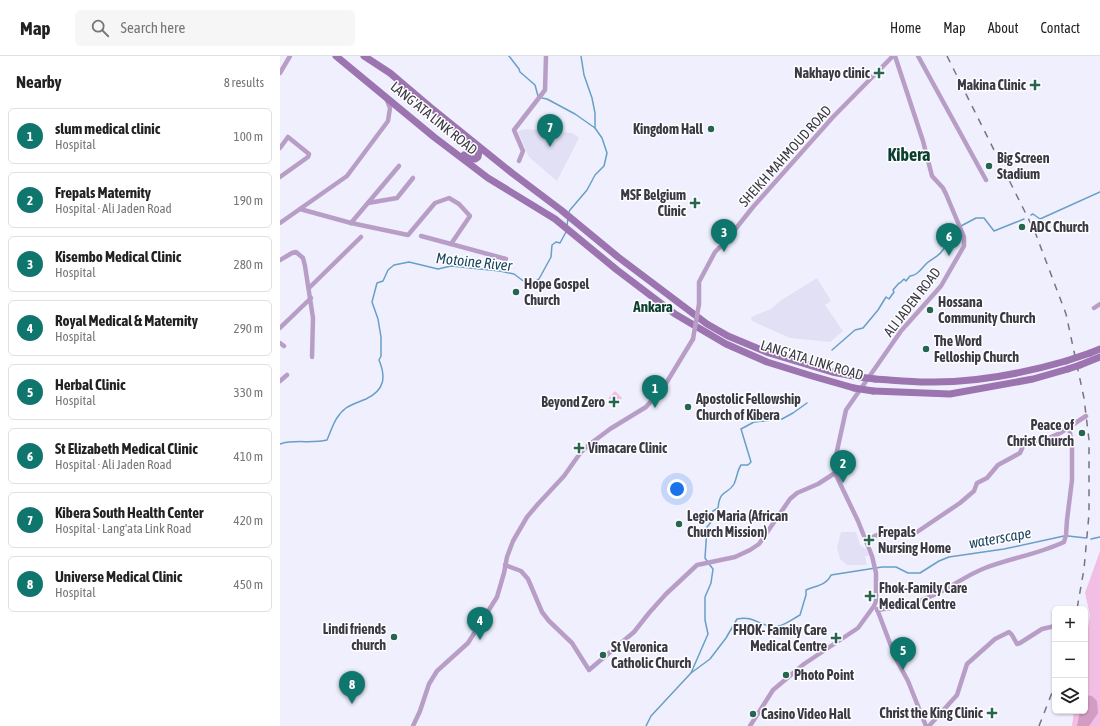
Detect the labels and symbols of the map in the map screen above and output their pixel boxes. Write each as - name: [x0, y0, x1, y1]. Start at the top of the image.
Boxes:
- place label: Nakhayo clinic: [794, 65, 871, 81]
- marker: Nakhayo clinic: [873, 67, 885, 79]
- place label: Makina Clinic: [957, 77, 1027, 93]
- street label: LANG'ATA LINK ROAD: [388, 78, 481, 158]
- marker: Makina Clinic: [1029, 79, 1041, 91]
- street label: SHEIKH MAHMOUD ROAD: [736, 102, 835, 210]
- pin: 7: [537, 114, 563, 147]
- place label: Kingdom Hall: [633, 121, 703, 137]
- marker: Kingdom Hall: [706, 124, 716, 134]
- district label: Kibera: [888, 144, 930, 165]
- place label: Big Screen Stadium: [997, 150, 1050, 182]
- marker: Big Screen Stadium: [984, 161, 994, 171]
- place label: MSF Belgium Clinic: [621, 187, 687, 219]
- marker: MSF Belgium Clinic: [689, 197, 701, 209]
- pin: 3: [711, 219, 737, 252]
- place label: ADC Church: [1029, 219, 1089, 235]
- marker: ADC Church: [1017, 222, 1027, 232]
- pin: 6: [936, 223, 962, 256]
- water label: Motoine River: [435, 249, 513, 274]
- street label: ALI JADEN ROAD: [880, 264, 944, 340]
- place label: Hope Gospel Church: [524, 276, 590, 308]
- marker: Hope Gospel Church: [511, 287, 521, 297]
- place label: Hossana Community Church: [938, 294, 1036, 326]
- district label: Ankara: [632, 298, 673, 315]
- marker: Hossana Community Church: [925, 305, 935, 315]
- place label: The Word Felloship Church: [934, 333, 1019, 365]
- street label: LANG'ATA LINK ROAD: [759, 337, 865, 383]
- marker: The Word Felloship Church: [921, 344, 931, 354]
- pin: 1: [642, 375, 668, 408]
- place label: Apostolic Fellowship Church of Kibera: [695, 391, 801, 423]
- place label: Beyond Zero: [541, 394, 605, 410]
- marker: Beyond Zero: [608, 396, 620, 408]
- marker: Apostolic Fellowship Church of Kibera: [683, 402, 693, 412]
- place label: Peace of Christ Church: [1007, 417, 1074, 449]
- marker: Peace of Christ Church: [1077, 428, 1087, 438]
- place label: Vimacare Clinic: [587, 440, 668, 456]
- marker: Vimacare Clinic: [573, 442, 585, 454]
- pin: 2: [830, 450, 856, 483]
- your location: [667, 479, 687, 499]
- place label: Legio Maria (African Church Mission): [687, 508, 788, 540]
- marker: Legio Maria (African Church Mission): [674, 519, 684, 529]
- place label: Frepals Nursing Home: [878, 524, 951, 556]
- water label: waterscape: [967, 524, 1033, 551]
- marker: Frepals Nursing Home: [863, 534, 875, 546]
- place label: Fhok-Family Care Medical Centre: [879, 580, 967, 612]
- marker: Fhok-Family Care Medical Centre: [864, 590, 876, 602]
- pin: 4: [467, 607, 493, 640]
- place label: Lindi friends church: [323, 621, 386, 653]
- place label: FHOK- Family Care Medical Centre: [733, 622, 827, 654]
- marker: Lindi friends church: [389, 632, 399, 642]
- marker: FHOK- Family Care Medical Centre: [830, 632, 842, 644]
- pin: 5: [890, 637, 916, 670]
- place label: St Veronica Catholic Church: [611, 639, 691, 671]
- marker: St Veronica Catholic Church: [598, 650, 608, 660]
- place label: Photo Point: [794, 667, 854, 683]
- marker: Photo Point: [781, 670, 791, 680]
- pin: 8: [339, 671, 365, 704]
- place label: Christ the King Clinic: [879, 705, 984, 721]
- place label: Casino Video Hall: [761, 706, 851, 722]
- marker: Christ the King Clinic: [986, 707, 998, 719]
- marker: Casino Video Hall: [748, 709, 758, 719]

